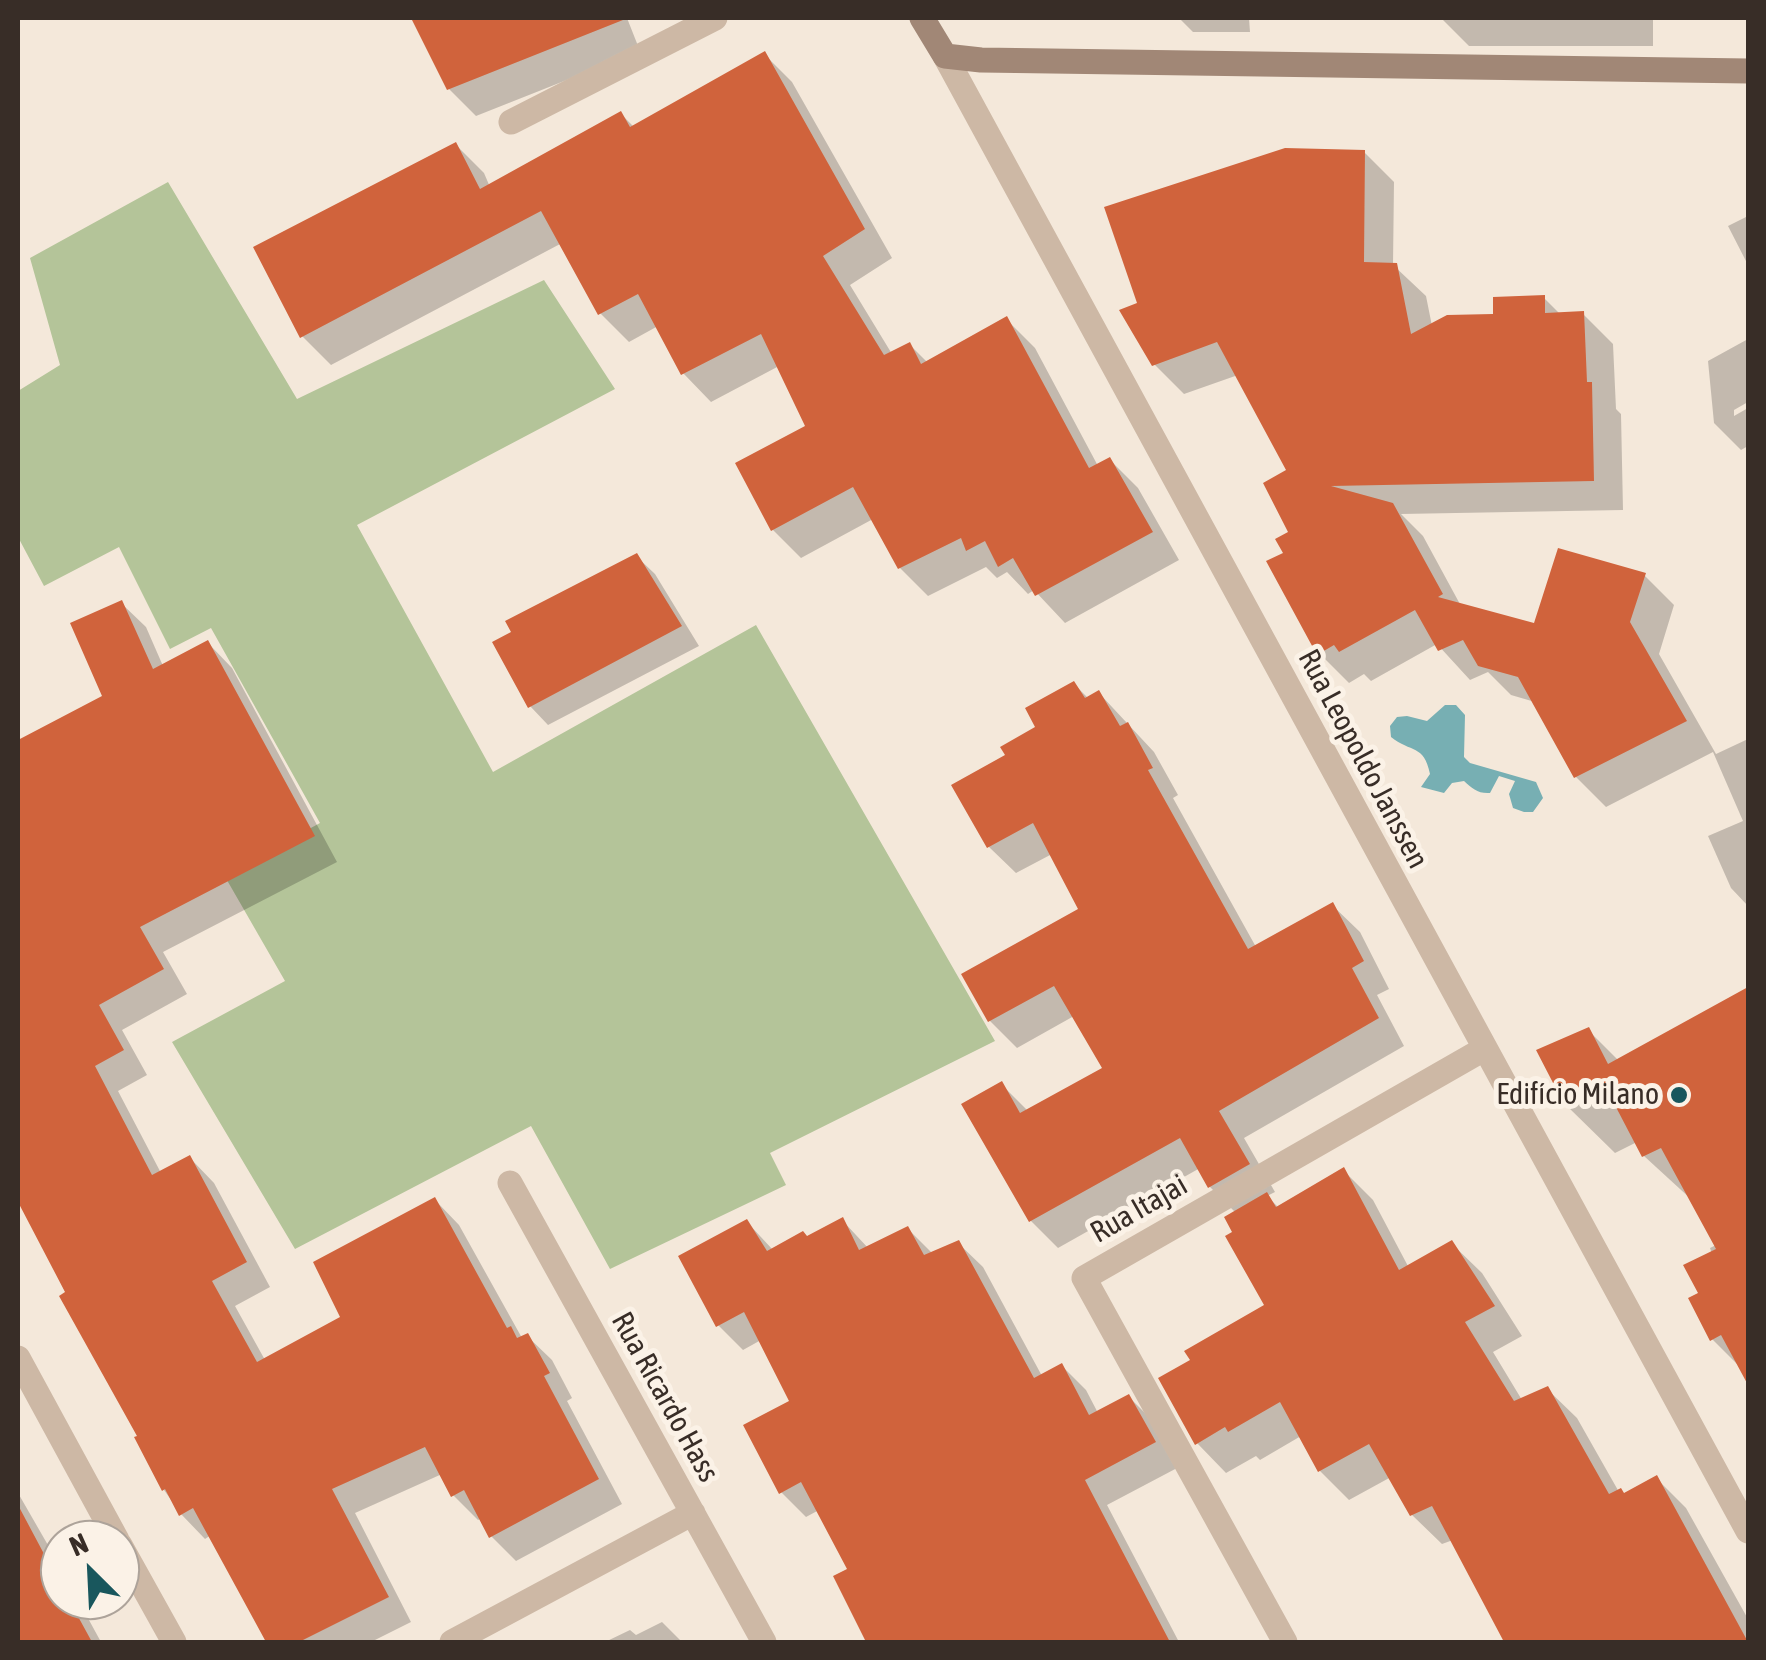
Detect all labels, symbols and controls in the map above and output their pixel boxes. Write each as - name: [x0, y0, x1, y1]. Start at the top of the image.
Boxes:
- street label: Rua Leopoldo Janssen: [1290, 643, 1436, 875]
- place label: Edifício Milano: [1496, 1077, 1659, 1113]
- marker: Edifício Milano: [1668, 1084, 1690, 1106]
- street label: Rua Itajai: [1084, 1167, 1194, 1251]
- street label: Rua Ricardo Hass: [604, 1306, 726, 1488]
- north arrow: [40, 1520, 140, 1620]
- text: N: [65, 1526, 93, 1562]

